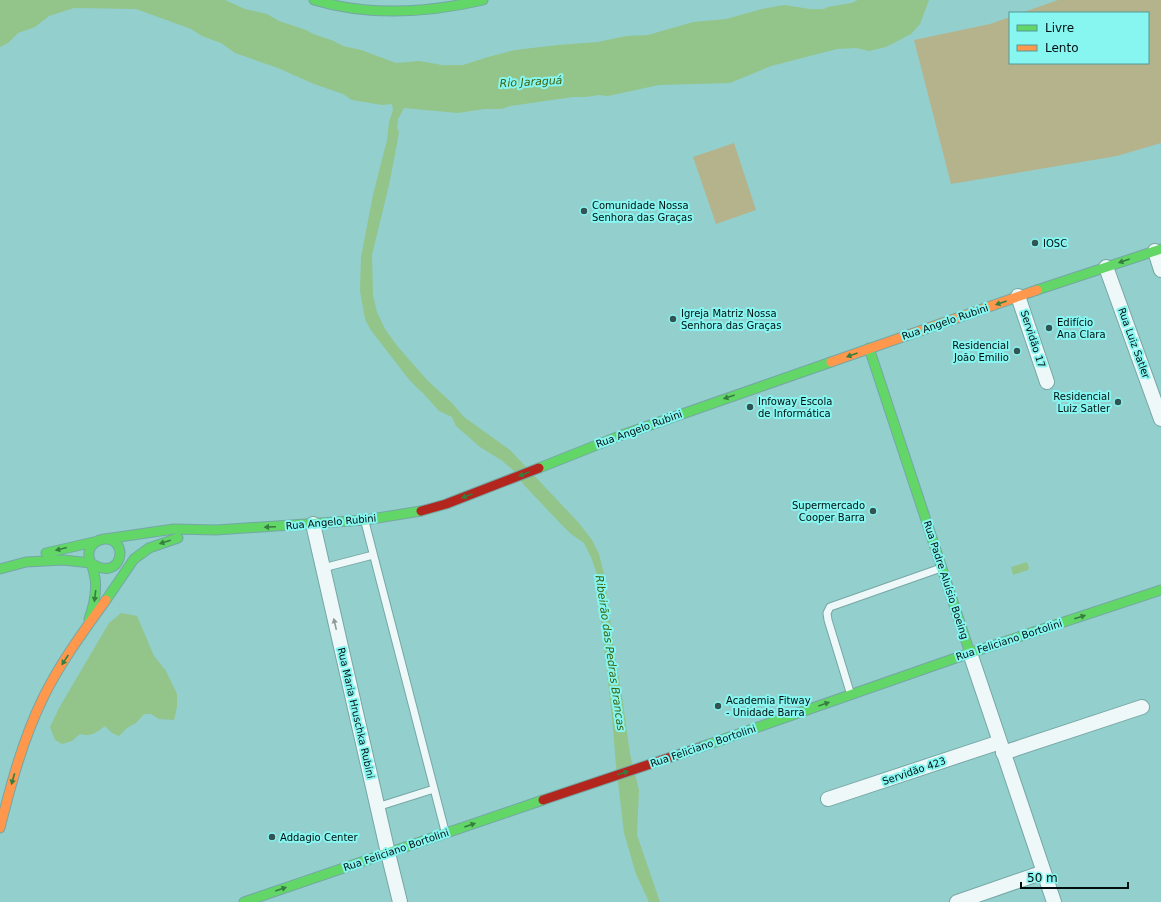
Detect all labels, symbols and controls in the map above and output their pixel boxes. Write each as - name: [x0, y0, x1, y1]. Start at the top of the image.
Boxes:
- legend: [1009, 12, 1149, 64]
- text: Livre: [1045, 21, 1074, 35]
- text: Lento: [1045, 41, 1079, 55]
- water label: Rio Jaraguá: [499, 74, 563, 90]
- place label: Comunidade Nossa Senhora das Graças: [592, 200, 692, 223]
- marker: Comunidade Nossa Senhora das Graças: [579, 206, 589, 216]
- marker: IOSC: [1030, 238, 1040, 248]
- place label: IOSC: [1043, 238, 1067, 249]
- one-way arrow: [1118, 258, 1130, 264]
- one-way arrow: [994, 300, 1006, 306]
- street label: Rua Angelo Rubini: [900, 302, 990, 342]
- street label: Rua Luiz Satler: [1116, 306, 1152, 381]
- place label: Igreja Matriz Nossa Senhora das Graças: [681, 308, 781, 331]
- street label: Servidão 17: [1019, 309, 1047, 369]
- marker: Igreja Matriz Nossa Senhora das Graças: [668, 314, 678, 324]
- place label: Edifício Ana Clara: [1057, 317, 1106, 340]
- marker: Edifício Ana Clara: [1044, 323, 1054, 333]
- place label: Residencial João Emilio: [952, 340, 1009, 363]
- marker: Residencial João Emilio: [1012, 346, 1022, 356]
- one-way arrow: [845, 352, 857, 358]
- place label: Residencial Luiz Satler: [1053, 391, 1111, 414]
- one-way arrow: [722, 394, 734, 400]
- place label: Infoway Escola de Informática: [758, 396, 832, 419]
- marker: Residencial Luiz Satler: [1113, 397, 1123, 407]
- marker: Infoway Escola de Informática: [745, 402, 755, 412]
- street label: Rua Angelo Rubini: [594, 408, 684, 450]
- one-way arrow: [517, 471, 529, 477]
- one-way arrow: [460, 494, 472, 500]
- place label: Supermercado Cooper Barra: [792, 500, 865, 523]
- marker: Supermercado Cooper Barra: [868, 506, 878, 516]
- street label: Rua Angelo Rubini: [285, 513, 377, 531]
- street label: Rua Padre Aluísio Boeing: [922, 519, 970, 641]
- one-way arrow: [264, 524, 276, 531]
- one-way arrow: [159, 539, 171, 545]
- one-way arrow: [55, 546, 67, 552]
- water label: Ribeirão das Pedras Brancas: [593, 574, 627, 732]
- one-way arrow: [91, 590, 98, 602]
- one-way arrow: [1074, 614, 1086, 620]
- one-way arrow: [332, 617, 338, 630]
- street label: Rua Feliciano Bortolini: [955, 618, 1063, 662]
- street label: Rua Maria Hruschka Rubini: [336, 646, 376, 780]
- one-way arrow: [61, 655, 69, 666]
- place label: Academia Fitway - Unidade Barra: [726, 695, 811, 718]
- marker: Academia Fitway - Unidade Barra: [713, 701, 723, 711]
- one-way arrow: [818, 701, 830, 707]
- street label: Rua Feliciano Bortolini: [649, 723, 757, 769]
- street label: Servidão 423: [881, 755, 947, 787]
- one-way arrow: [618, 770, 630, 776]
- one-way arrow: [10, 773, 16, 785]
- one-way arrow: [465, 821, 477, 827]
- street label: Rua Feliciano Bortolini: [342, 827, 450, 873]
- marker: Addagio Center: [267, 832, 277, 842]
- place label: Addagio Center: [280, 832, 358, 843]
- scale bar: [1021, 864, 1128, 890]
- text: 50 m: [1027, 871, 1058, 885]
- one-way arrow: [275, 886, 287, 892]

